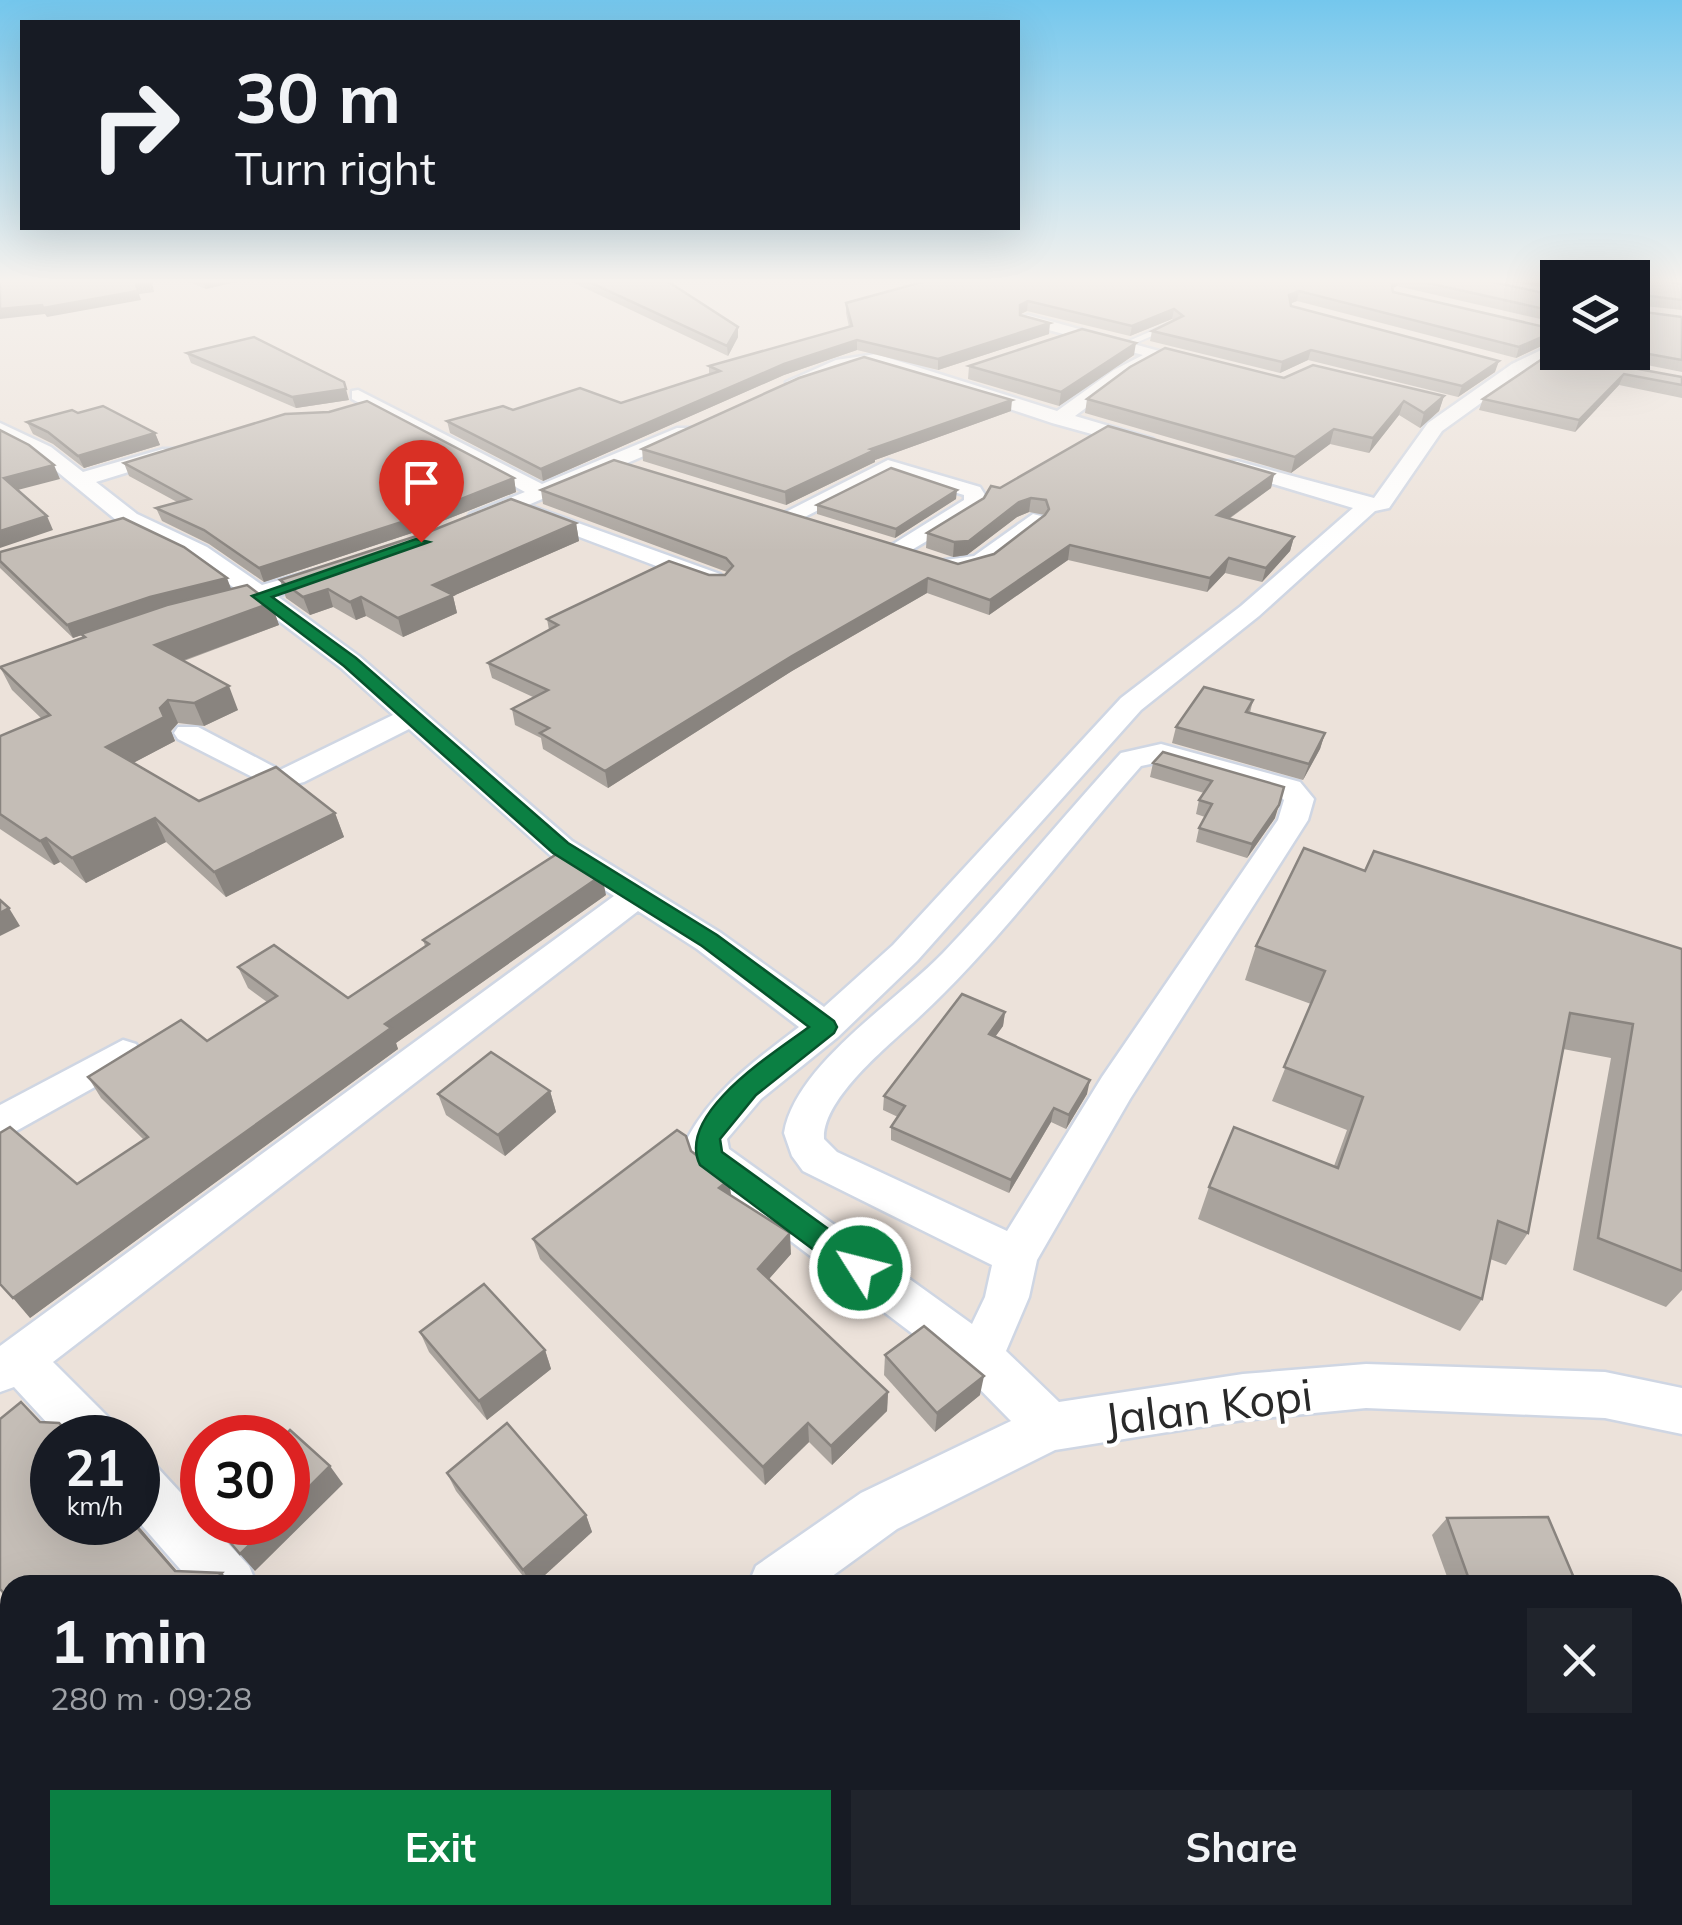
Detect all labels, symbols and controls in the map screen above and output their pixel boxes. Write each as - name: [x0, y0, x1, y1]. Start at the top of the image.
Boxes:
- text: 30 m: [235, 53, 401, 141]
- icon: right: [70, 60, 200, 190]
- text: Turn right: [235, 140, 436, 196]
- map controls: [1540, 260, 1650, 370]
- button: layers: [1540, 260, 1650, 370]
- pin: [379, 440, 464, 543]
- icon: arrive: [394, 455, 449, 510]
- position arrow: [808, 1216, 912, 1320]
- street label: Jalan Kopi: [1101, 1365, 1315, 1447]
- speed limit sign: 30: [180, 1415, 310, 1545]
- text: 21: [65, 1436, 125, 1499]
- text: km/h: [67, 1490, 123, 1521]
- text: 1 min: [50, 1603, 208, 1678]
- button: close: [1527, 1608, 1632, 1713]
- text: 280 m · 09:28: [50, 1678, 252, 1718]
- button: Exit: [50, 1790, 831, 1905]
- button: Share: [851, 1790, 1632, 1905]

